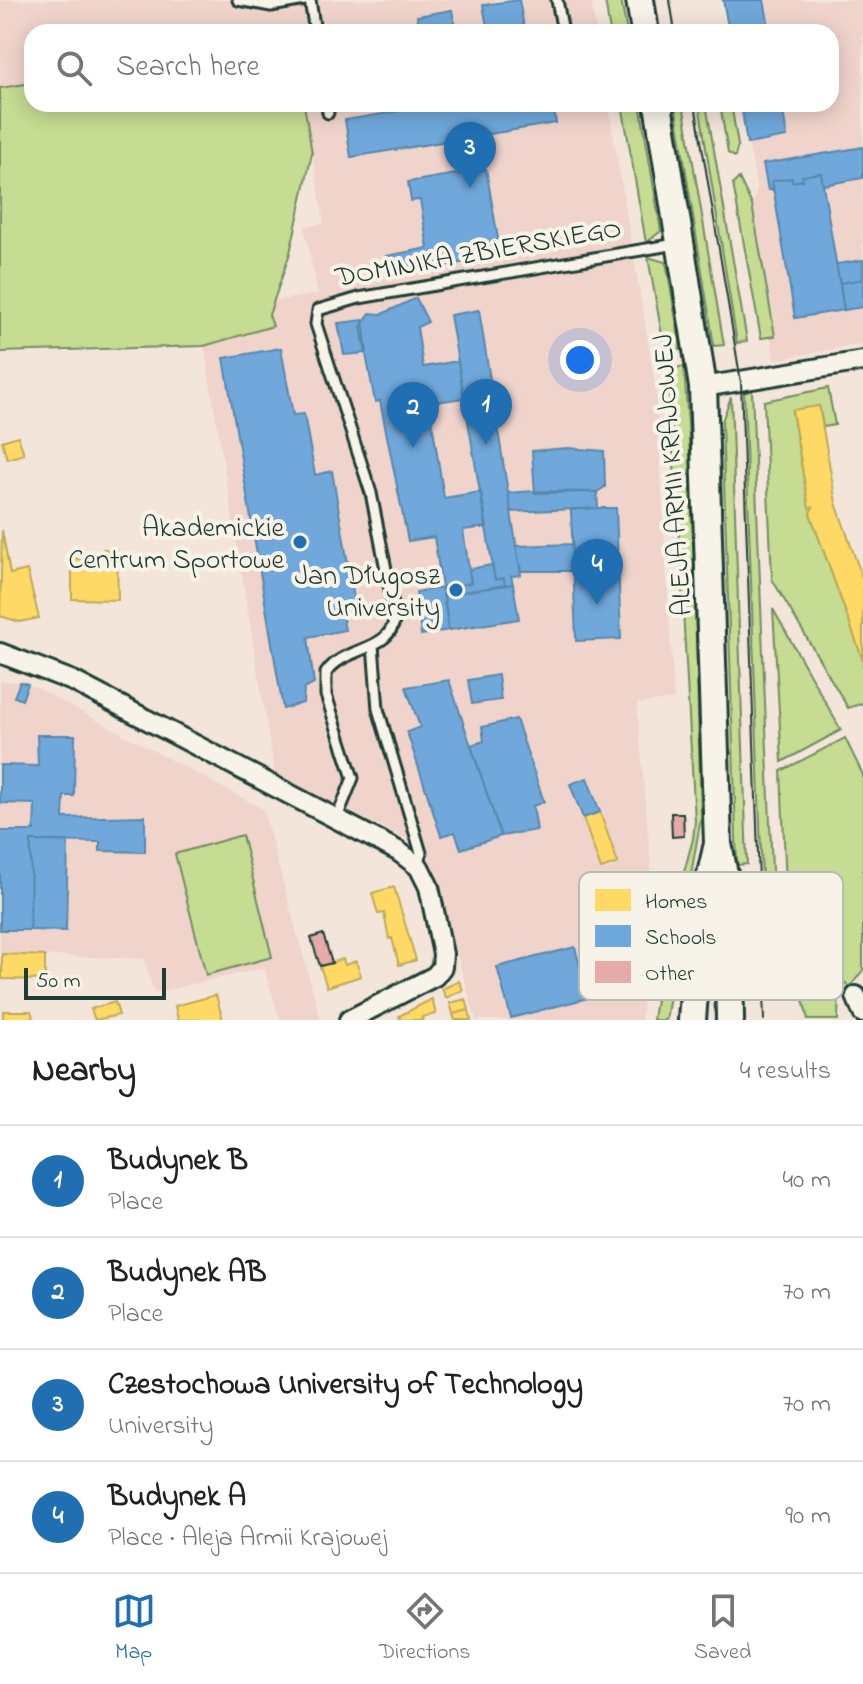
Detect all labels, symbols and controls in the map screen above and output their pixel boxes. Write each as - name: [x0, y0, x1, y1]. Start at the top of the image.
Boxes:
- search box: [24, 24, 839, 112]
- icon: search: [52, 46, 96, 90]
- text: Search here: [116, 46, 260, 90]
- pin: 3: [444, 122, 496, 188]
- street label: DOMINIKA ZBIERSKIEGO: [331, 209, 625, 300]
- street label: ALEJA ARMII KRAJOWEJ: [644, 332, 705, 617]
- your location: [560, 340, 600, 380]
- pin: 1: [460, 379, 512, 445]
- pin: 2: [387, 382, 439, 448]
- place label: Akademickie Centrum Sportowe: [68, 509, 284, 582]
- marker: Akademickie Centrum Sportowe: [291, 533, 309, 551]
- pin: 4: [571, 539, 623, 605]
- place label: Jan Długosz University: [294, 557, 440, 630]
- marker: Jan Długosz University: [447, 581, 465, 599]
- legend: [579, 872, 843, 1000]
- text: Homes: [645, 887, 707, 919]
- text: Schools: [645, 923, 716, 955]
- text: Other: [645, 959, 694, 991]
- scale bar: [24, 964, 166, 1000]
- text: 50 m: [36, 966, 81, 998]
- text: Nearby: [32, 1047, 136, 1097]
- text: 4 results: [740, 1053, 831, 1091]
- text: Budynek B: [108, 1140, 248, 1184]
- text: 1: [54, 1162, 62, 1200]
- text: 40 m: [782, 1162, 831, 1200]
- text: Place: [108, 1184, 163, 1222]
- text: Budynek AB: [108, 1252, 266, 1296]
- text: 2: [52, 1274, 64, 1312]
- text: 70 m: [782, 1274, 831, 1312]
- text: Place: [108, 1296, 163, 1334]
- text: Czestochowa University of Technology: [108, 1364, 583, 1408]
- text: 3: [53, 1386, 63, 1424]
- text: 70 m: [782, 1386, 831, 1424]
- text: University: [108, 1408, 214, 1446]
- text: Budynek A: [108, 1476, 246, 1520]
- text: 4: [53, 1498, 63, 1536]
- text: 90 m: [785, 1498, 831, 1536]
- text: Place · Aleja Armii Krajowej: [108, 1520, 387, 1558]
- tab: Map: [112, 1589, 156, 1669]
- tab: Directions: [379, 1589, 471, 1669]
- tab: Saved: [694, 1589, 751, 1669]

